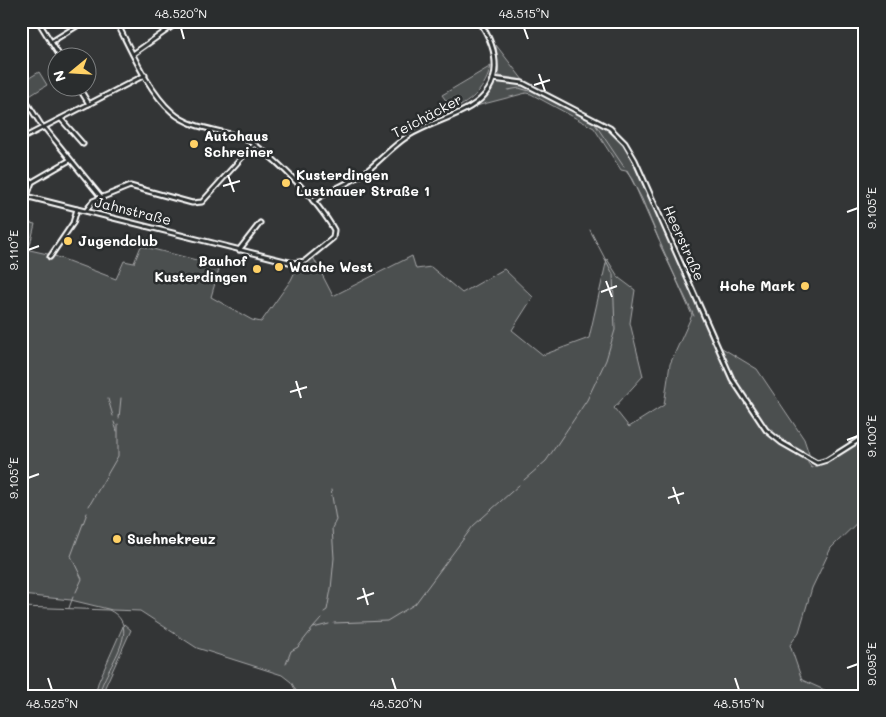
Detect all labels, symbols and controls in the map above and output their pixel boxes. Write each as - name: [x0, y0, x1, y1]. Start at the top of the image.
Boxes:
- text: 48.520°N: [155, 5, 207, 21]
- text: 48.515°N: [499, 5, 549, 21]
- north arrow: [48, 48, 98, 98]
- text: N: [48, 68, 70, 84]
- street label: Teichäcker: [388, 89, 465, 142]
- place label: Autohaus Schreiner: [204, 126, 273, 161]
- marker: Autohaus Schreiner: [188, 138, 200, 150]
- place label: Kusterdingen Lustnauer Straße 1: [296, 165, 430, 200]
- marker: Kusterdingen Lustnauer Straße 1: [280, 177, 292, 189]
- text: 9.105°E: [863, 187, 879, 229]
- street label: Jahnstraße: [93, 192, 173, 229]
- street label: Heerstraße: [659, 202, 710, 283]
- text: 9.110°E: [5, 230, 21, 270]
- place label: Jugendclub: [78, 231, 158, 250]
- marker: Jugendclub: [62, 235, 74, 247]
- place label: Bauhof Kusterdingen: [155, 251, 248, 286]
- place label: Wache West: [289, 257, 373, 276]
- marker: Wache West: [273, 261, 285, 273]
- marker: Bauhof Kusterdingen: [251, 263, 263, 275]
- place label: Hohe Mark: [719, 276, 795, 295]
- marker: Hohe Mark: [799, 280, 811, 292]
- text: 9.100°E: [863, 415, 879, 457]
- text: 9.105°E: [5, 457, 21, 499]
- place label: Suehnekreuz: [127, 529, 216, 548]
- marker: Suehnekreuz: [111, 533, 123, 545]
- text: 9.095°E: [863, 642, 879, 686]
- text: 48.525°N: [26, 695, 78, 711]
- text: 48.520°N: [370, 695, 422, 711]
- text: 48.515°N: [714, 695, 764, 711]

